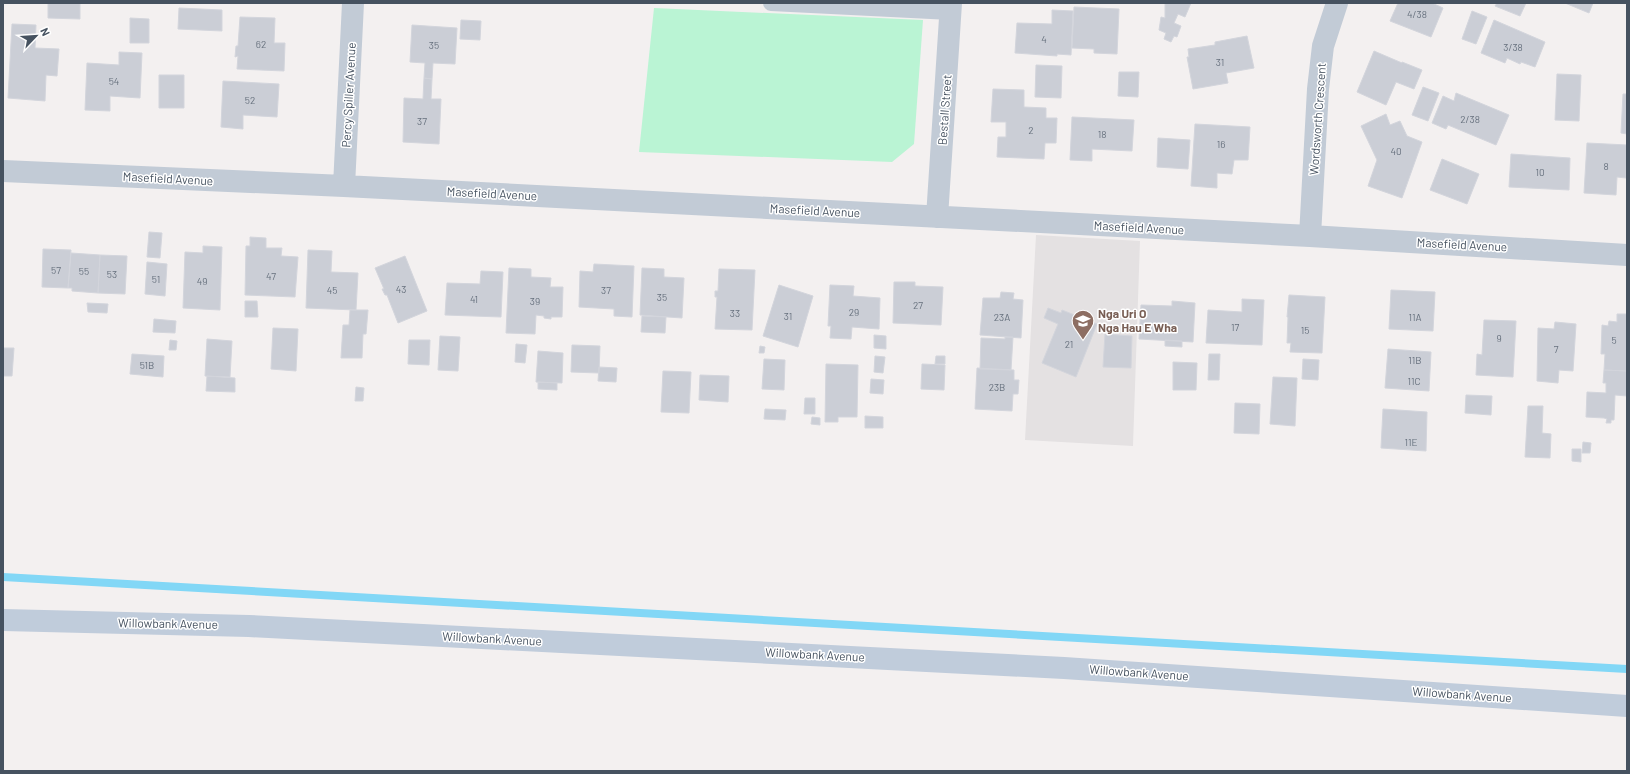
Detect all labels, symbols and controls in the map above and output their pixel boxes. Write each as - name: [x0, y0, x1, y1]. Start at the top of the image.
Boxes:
- house number: 4/38: [1407, 8, 1427, 20]
- north arrow: [16, 16, 56, 56]
- text: N: [38, 25, 53, 38]
- house number: 4: [1041, 33, 1047, 45]
- house number: 62: [256, 38, 266, 50]
- house number: 35: [429, 39, 439, 51]
- house number: 3/38: [1503, 41, 1523, 53]
- street label: Percy Spiller Avenue: [338, 42, 358, 148]
- house number: 31: [1216, 56, 1224, 68]
- street label: Wordsworth Crescent: [1306, 62, 1328, 176]
- street label: Bestall Street: [935, 74, 953, 146]
- house number: 54: [109, 75, 119, 87]
- house number: 52: [245, 94, 255, 106]
- house number: 2/38: [1460, 113, 1480, 125]
- house number: 37: [417, 115, 427, 127]
- house number: 2: [1028, 124, 1034, 136]
- house number: 18: [1098, 128, 1106, 140]
- house number: 16: [1217, 138, 1225, 150]
- house number: 40: [1390, 145, 1402, 157]
- house number: 8: [1603, 160, 1609, 172]
- house number: 10: [1535, 166, 1545, 178]
- street label: Masefield Avenue: [123, 169, 214, 187]
- street label: Masefield Avenue: [447, 184, 538, 202]
- street label: Masefield Avenue: [770, 201, 861, 219]
- street label: Masefield Avenue: [1094, 218, 1185, 236]
- street label: Masefield Avenue: [1417, 235, 1508, 253]
- house number: 57: [51, 264, 61, 276]
- house number: 55: [79, 265, 89, 277]
- house number: 53: [107, 268, 117, 280]
- house number: 47: [266, 270, 276, 282]
- house number: 51: [152, 273, 160, 285]
- house number: 49: [197, 275, 207, 287]
- house number: 43: [396, 283, 406, 295]
- house number: 45: [327, 284, 337, 296]
- house number: 37: [601, 284, 611, 296]
- house number: 35: [657, 291, 667, 303]
- house number: 41: [470, 293, 478, 305]
- house number: 39: [530, 295, 540, 307]
- house number: 27: [913, 299, 923, 311]
- house number: 29: [849, 306, 859, 318]
- place label: Nga Uri O Nga Hau E Wha: [1098, 306, 1177, 334]
- house number: 33: [730, 307, 740, 319]
- school or university icon: Nga Uri O Nga Hau E Wha: [1070, 308, 1096, 341]
- house number: 31: [784, 310, 792, 322]
- house number: 23A: [994, 311, 1010, 323]
- house number: 11A: [1408, 311, 1422, 323]
- house number: 17: [1231, 321, 1239, 333]
- house number: 15: [1301, 324, 1309, 336]
- house number: 9: [1496, 332, 1502, 344]
- house number: 5: [1611, 334, 1617, 346]
- house number: 21: [1065, 338, 1073, 350]
- house number: 7: [1554, 343, 1559, 355]
- house number: 11B: [1408, 354, 1422, 366]
- house number: 51B: [140, 359, 154, 371]
- house number: 11C: [1407, 375, 1421, 387]
- house number: 23B: [989, 381, 1005, 393]
- house number: 11E: [1404, 436, 1418, 448]
- street label: Willowbank Avenue: [118, 615, 218, 631]
- street label: Willowbank Avenue: [442, 628, 542, 648]
- street label: Willowbank Avenue: [765, 644, 865, 664]
- street label: Willowbank Avenue: [1089, 662, 1189, 682]
- street label: Willowbank Avenue: [1412, 684, 1512, 704]

